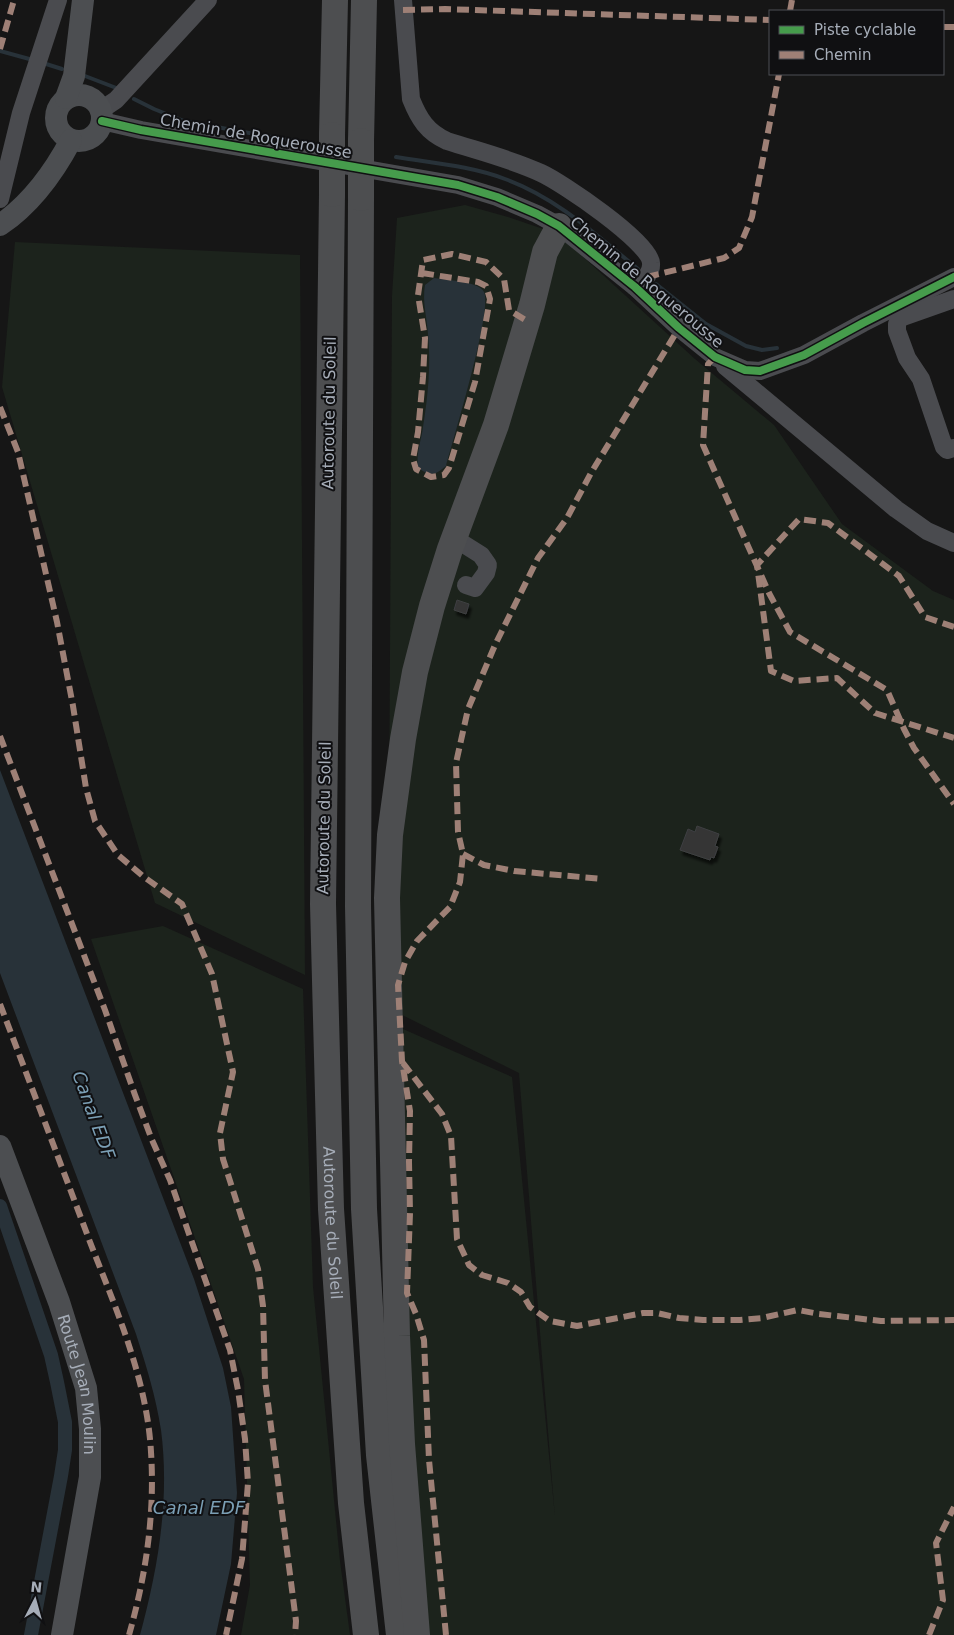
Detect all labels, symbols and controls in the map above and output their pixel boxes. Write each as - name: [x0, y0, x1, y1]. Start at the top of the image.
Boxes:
- legend: [769, 10, 944, 75]
- text: Piste cyclable: [814, 21, 916, 39]
- text: Chemin: [814, 46, 872, 64]
- street label: Chemin de Roquerousse: [159, 110, 353, 162]
- street label: Chemin de Roquerousse: [566, 212, 728, 352]
- street label: Autoroute du Soleil: [318, 336, 340, 490]
- street label: Autoroute du Soleil: [313, 741, 335, 895]
- water label: Canal EDF: [68, 1068, 120, 1163]
- street label: Autoroute du Soleil: [320, 1146, 347, 1300]
- street label: Route Jean Moulin: [54, 1312, 100, 1455]
- water label: Canal EDF: [153, 1497, 246, 1518]
- north arrow: [10, 1575, 60, 1625]
- text: N: [30, 1579, 43, 1596]

